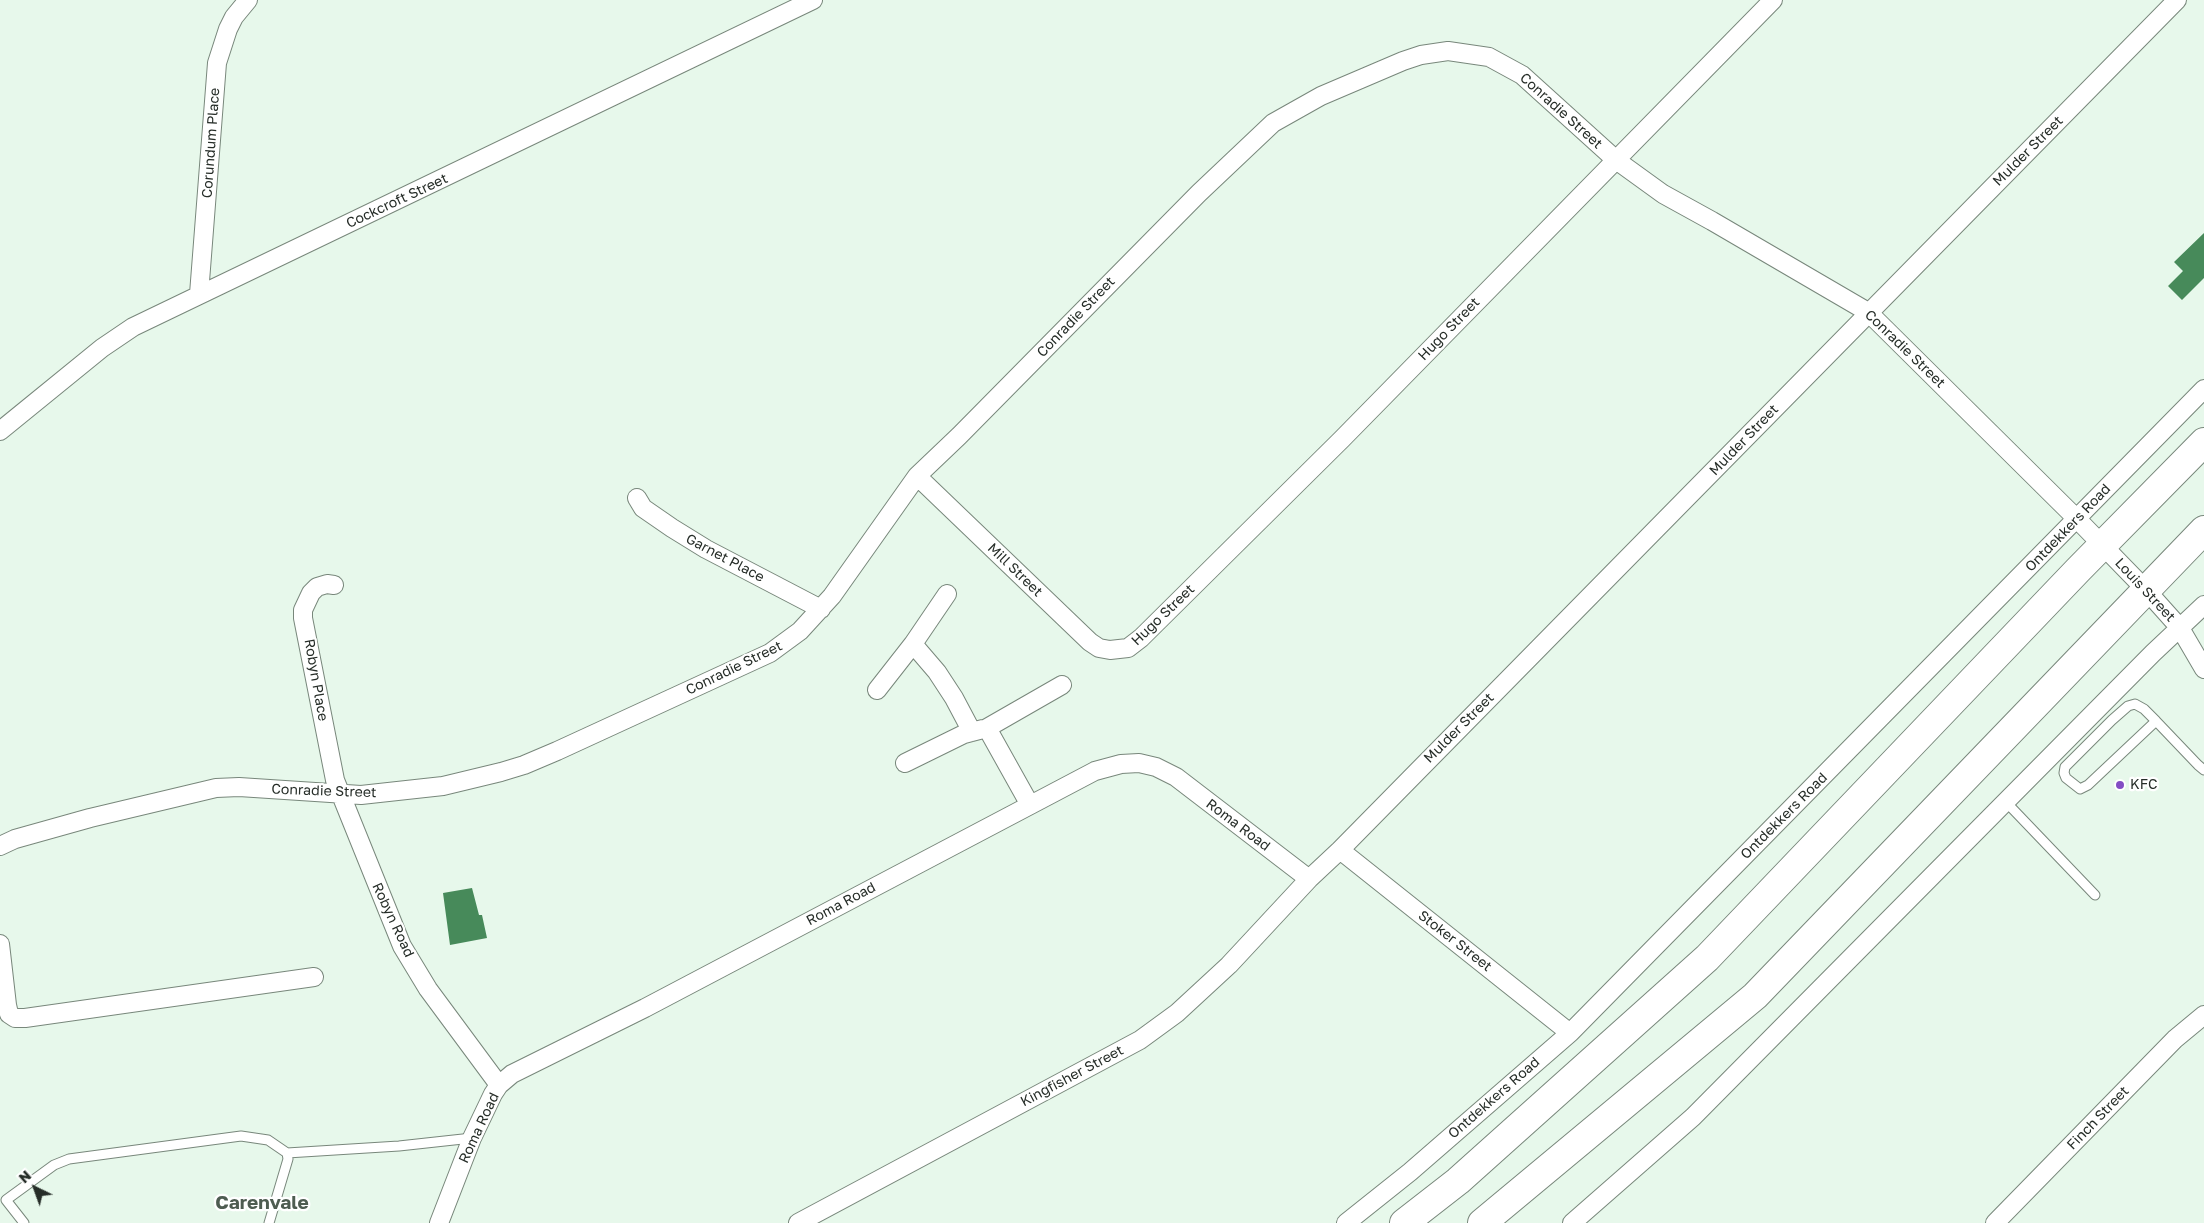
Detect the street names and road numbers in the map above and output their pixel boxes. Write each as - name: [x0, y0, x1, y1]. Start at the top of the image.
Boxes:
- street label: Conradie Street: [1516, 70, 1606, 152]
- street label: Corundum Place: [199, 87, 223, 199]
- street label: Mulder Street: [1990, 113, 2066, 189]
- street label: Cockcroft Street: [344, 170, 450, 232]
- street label: Conradie Street: [1033, 273, 1119, 361]
- street label: Hugo Street: [1415, 294, 1483, 364]
- street label: Conradie Street: [1861, 306, 1949, 392]
- street label: Mulder Street: [1706, 401, 1782, 479]
- street label: Ontdekkers Road: [2022, 481, 2114, 575]
- street label: Garnet Place: [683, 530, 767, 586]
- street label: Mill Street: [984, 540, 1046, 600]
- street label: Louis Street: [2111, 555, 2179, 625]
- street label: Hugo Street: [1128, 581, 1198, 649]
- street label: Robyn Place: [300, 637, 332, 723]
- street label: Conradie Street: [683, 637, 785, 699]
- street label: Mulder Street: [1421, 690, 1497, 766]
- street label: Ontdekkers Road: [1737, 769, 1831, 863]
- street label: Conradie Street: [271, 781, 377, 801]
- street label: Roma Road: [1203, 795, 1273, 855]
- street label: Roma Road: [804, 879, 878, 929]
- street label: Robyn Road: [368, 880, 418, 960]
- street label: Stoker Street: [1415, 907, 1495, 975]
- street label: Kingfisher Street: [1018, 1042, 1126, 1110]
- street label: Ontdekkers Road: [1445, 1054, 1543, 1142]
- street label: Finch Street: [2064, 1083, 2132, 1153]
- street label: Roma Road: [455, 1090, 503, 1166]

